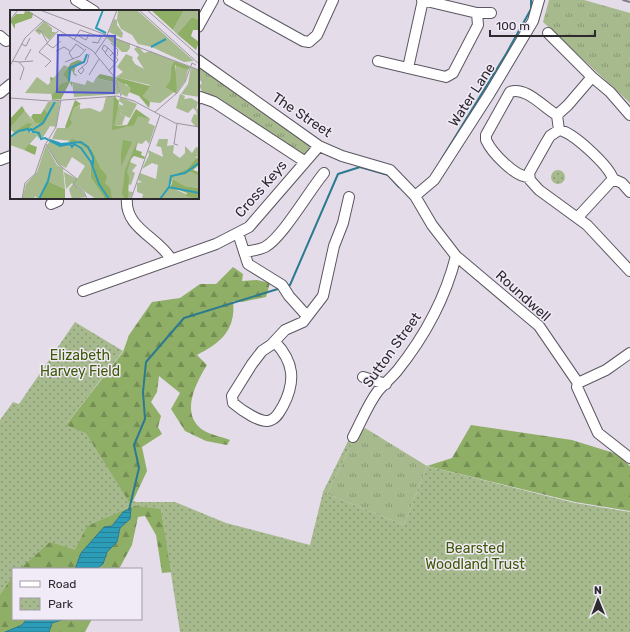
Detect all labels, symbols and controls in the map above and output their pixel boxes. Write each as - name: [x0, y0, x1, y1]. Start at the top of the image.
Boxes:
- inset map: [10, 10, 199, 199]
- scale bar: [490, 12, 595, 38]
- text: 100 m: [496, 19, 530, 33]
- street label: Water Lane: [445, 60, 499, 130]
- street label: The Street: [269, 89, 335, 141]
- street label: Cross Keys: [231, 157, 291, 221]
- street label: Roundwell: [492, 267, 554, 325]
- street label: Sutton Street: [359, 309, 425, 391]
- park label: Elizabeth Harvey Field: [40, 347, 120, 380]
- park label: Bearsted Woodland Trust: [425, 540, 525, 573]
- legend: [12, 568, 142, 620]
- text: Road: [48, 577, 76, 591]
- north arrow: [578, 580, 618, 620]
- text: N: [594, 584, 602, 597]
- text: Park: [48, 597, 74, 611]

